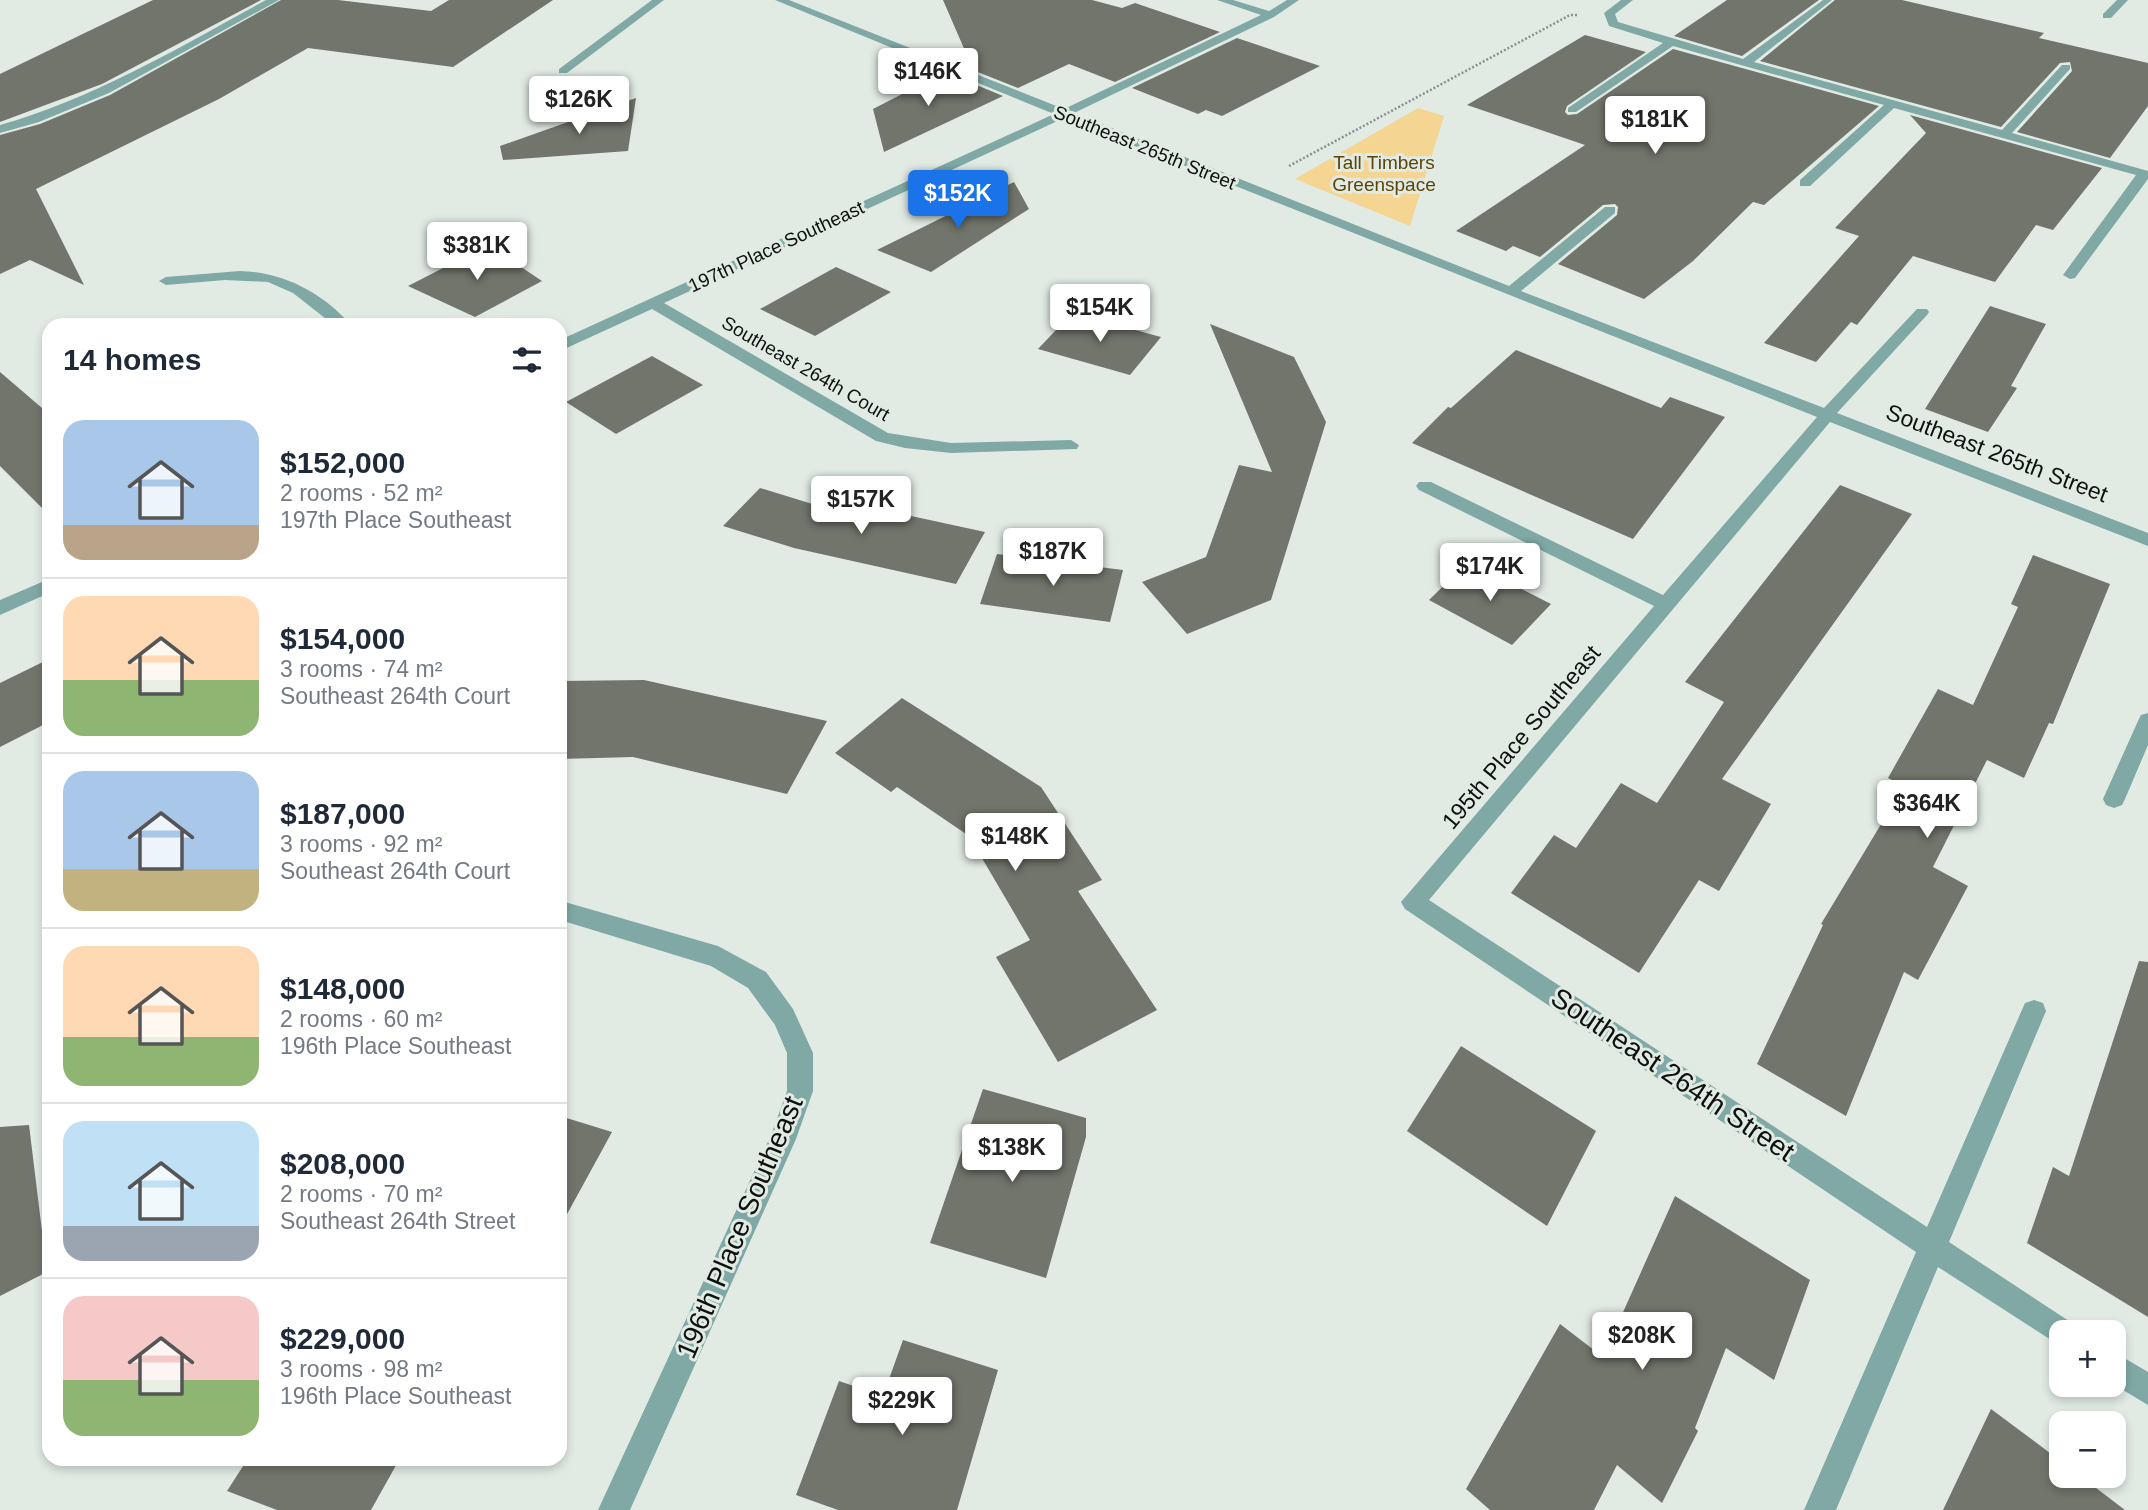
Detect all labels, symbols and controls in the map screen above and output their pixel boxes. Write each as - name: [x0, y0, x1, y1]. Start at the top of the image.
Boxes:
- pin: $146K: [879, 48, 977, 108]
- text: $146K: [894, 58, 962, 84]
- pin: $126K: [530, 76, 628, 136]
- text: $126K: [545, 86, 613, 112]
- pin: $181K: [1606, 96, 1704, 156]
- street label: Southeast 265th Street: [1051, 101, 1240, 194]
- text: $181K: [1621, 106, 1689, 132]
- park label: Tall Timbers Greenspace: [1332, 152, 1436, 195]
- pin: $152K: [909, 170, 1007, 230]
- text: $152K: [924, 180, 992, 206]
- street label: 197th Place Southeast: [685, 196, 868, 296]
- pin: $381K: [428, 222, 526, 282]
- text: $381K: [443, 232, 511, 258]
- pin: $154K: [1051, 284, 1149, 344]
- text: $154K: [1066, 294, 1134, 320]
- street label: Southeast 264th Court: [718, 312, 894, 425]
- icon: filters: [508, 341, 546, 379]
- text: 14 homes: [63, 343, 201, 376]
- street label: Southeast 265th Street: [1883, 399, 2112, 508]
- text: $152,000: [280, 446, 405, 479]
- icon: home: [119, 448, 203, 532]
- pin: $157K: [812, 476, 910, 536]
- text: 2 rooms · 52 m²: [280, 480, 442, 506]
- text: $157K: [827, 486, 895, 512]
- text: 197th Place Southeast: [280, 507, 511, 533]
- pin: $187K: [1004, 528, 1102, 588]
- text: $187K: [1019, 538, 1087, 564]
- pin: $174K: [1441, 544, 1539, 603]
- text: $174K: [1456, 553, 1524, 579]
- text: $154,000: [280, 622, 405, 655]
- icon: home: [119, 624, 203, 708]
- street label: 195th Place Southeast: [1437, 640, 1606, 834]
- text: 3 rooms · 74 m²: [280, 656, 442, 682]
- text: Southeast 264th Court: [280, 683, 510, 709]
- pin: $364K: [1878, 780, 1976, 840]
- text: $364K: [1893, 790, 1961, 816]
- text: $187,000: [280, 797, 405, 830]
- icon: home: [119, 799, 203, 883]
- pin: $148K: [966, 814, 1064, 873]
- text: $148K: [981, 823, 1049, 849]
- text: 3 rooms · 92 m²: [280, 831, 442, 857]
- text: Southeast 264th Court: [280, 858, 510, 884]
- text: $148,000: [280, 972, 405, 1005]
- icon: home: [119, 974, 203, 1058]
- street label: Southeast 264th Street: [1545, 981, 1800, 1167]
- text: 2 rooms · 60 m²: [280, 1006, 442, 1032]
- text: 196th Place Southeast: [280, 1033, 511, 1059]
- street label: 196th Place Southeast: [670, 1091, 809, 1363]
- pin: $138K: [963, 1124, 1061, 1184]
- text: $138K: [978, 1134, 1046, 1160]
- text: $208,000: [280, 1147, 405, 1180]
- icon: home: [119, 1149, 203, 1233]
- text: 2 rooms · 70 m²: [280, 1181, 442, 1207]
- text: Southeast 264th Street: [280, 1208, 515, 1234]
- pin: $208K: [1593, 1312, 1691, 1372]
- map controls: [2049, 1320, 2126, 1488]
- button: +: [2049, 1320, 2126, 1397]
- text: $229,000: [280, 1322, 405, 1355]
- text: $208K: [1608, 1322, 1676, 1348]
- icon: home: [119, 1324, 203, 1408]
- text: 3 rooms · 98 m²: [280, 1356, 442, 1382]
- pin: $229K: [853, 1378, 951, 1437]
- text: 196th Place Southeast: [280, 1383, 511, 1409]
- text: $229K: [868, 1387, 936, 1413]
- button: −: [2049, 1411, 2126, 1488]

